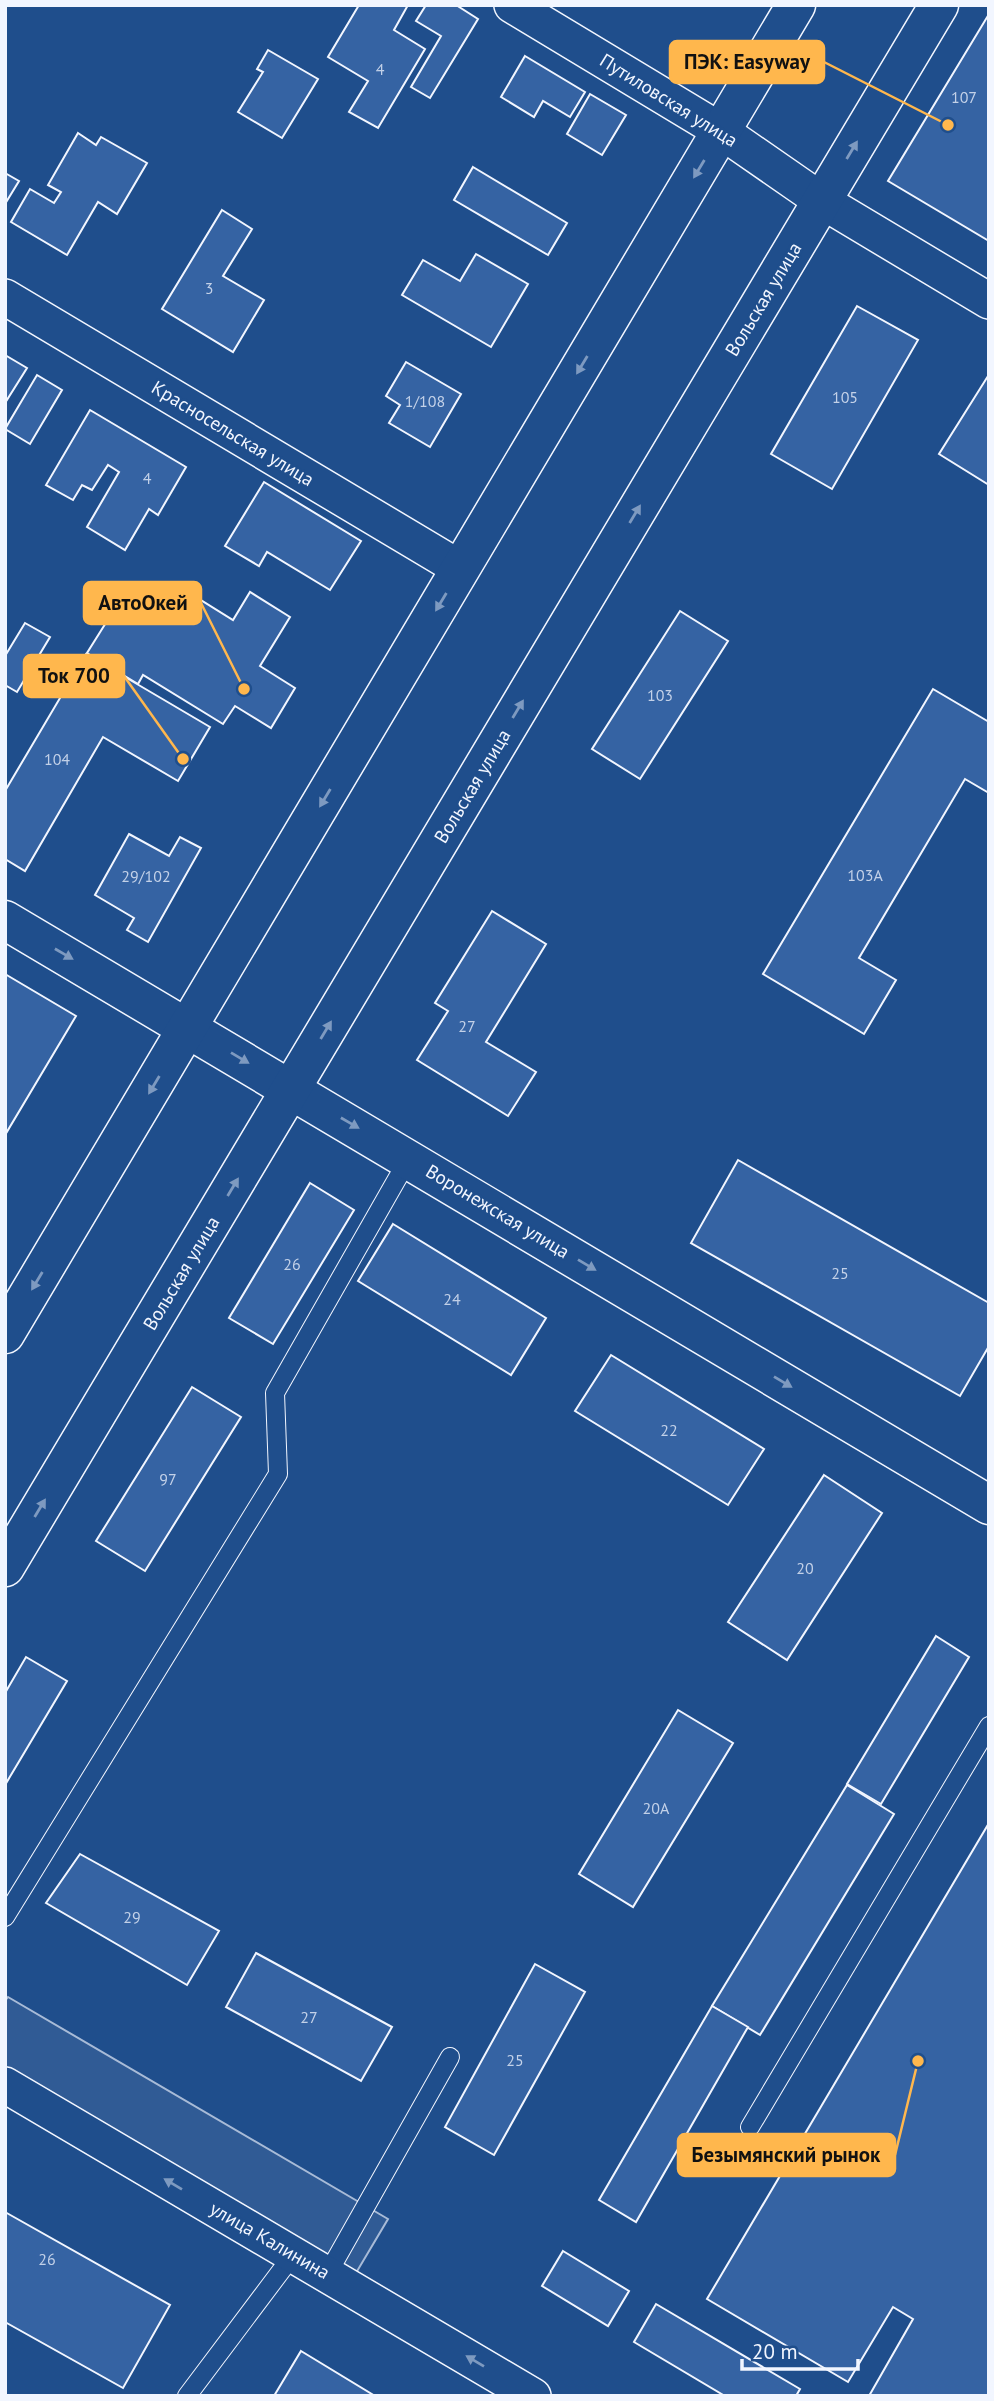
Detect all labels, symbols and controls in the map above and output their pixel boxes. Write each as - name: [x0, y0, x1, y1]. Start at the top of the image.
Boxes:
- callout: ПЭК: Easyway: [670, 41, 824, 83]
- street label: Путиловская улица: [596, 48, 742, 152]
- text: ПЭК: Easyway: [684, 48, 811, 75]
- house number: 4: [376, 59, 385, 79]
- house number: 107: [951, 87, 977, 107]
- one-way arrow: [846, 141, 859, 160]
- one-way arrow: [692, 160, 705, 179]
- street label: Вольская улица: [720, 238, 806, 360]
- house number: 3: [205, 278, 213, 298]
- one-way arrow: [576, 355, 589, 374]
- street label: Красносельская улица: [147, 375, 319, 491]
- house number: 105: [832, 387, 858, 407]
- house number: 1/108: [405, 391, 445, 411]
- house number: 4: [143, 468, 152, 488]
- one-way arrow: [629, 504, 641, 523]
- callout: АвтоОкей: [84, 582, 201, 624]
- text: АвтоОкей: [98, 589, 188, 616]
- one-way arrow: [435, 593, 447, 612]
- callout: Ток 700: [24, 655, 124, 697]
- text: Ток 700: [38, 662, 110, 689]
- house number: 103: [647, 685, 673, 705]
- one-way arrow: [512, 699, 525, 718]
- street label: Вольская улица: [429, 725, 515, 847]
- house number: 104: [44, 749, 70, 769]
- one-way arrow: [318, 788, 331, 807]
- house number: 103А: [847, 865, 883, 885]
- house number: 29/102: [121, 866, 171, 886]
- one-way arrow: [55, 948, 74, 960]
- house number: 27: [458, 1016, 476, 1036]
- one-way arrow: [320, 1021, 332, 1040]
- one-way arrow: [230, 1051, 249, 1064]
- one-way arrow: [147, 1076, 160, 1095]
- one-way arrow: [340, 1117, 359, 1130]
- street label: Воронежская улица: [422, 1159, 574, 1263]
- one-way arrow: [226, 1177, 239, 1196]
- street label: Вольская улица: [138, 1212, 224, 1334]
- house number: 26: [283, 1254, 301, 1274]
- one-way arrow: [578, 1259, 597, 1271]
- house number: 25: [831, 1263, 849, 1283]
- one-way arrow: [31, 1271, 43, 1290]
- house number: 24: [443, 1289, 461, 1309]
- one-way arrow: [773, 1376, 792, 1388]
- house number: 22: [660, 1420, 678, 1440]
- house number: 97: [159, 1469, 177, 1489]
- one-way arrow: [34, 1499, 47, 1518]
- house number: 20: [796, 1558, 814, 1578]
- house number: 20А: [643, 1798, 670, 1818]
- house number: 29: [123, 1907, 141, 1927]
- house number: 27: [300, 2007, 318, 2027]
- house number: 25: [506, 2050, 524, 2070]
- callout: Безымянский рынок: [678, 2134, 895, 2176]
- text: Безымянский рынок: [692, 2141, 881, 2168]
- one-way arrow: [163, 2177, 182, 2190]
- street label: улица Калинина: [206, 2196, 334, 2284]
- house number: 26: [38, 2249, 56, 2269]
- scale bar: [742, 2328, 858, 2372]
- text: 20 m: [752, 2338, 798, 2365]
- one-way arrow: [465, 2355, 484, 2367]

